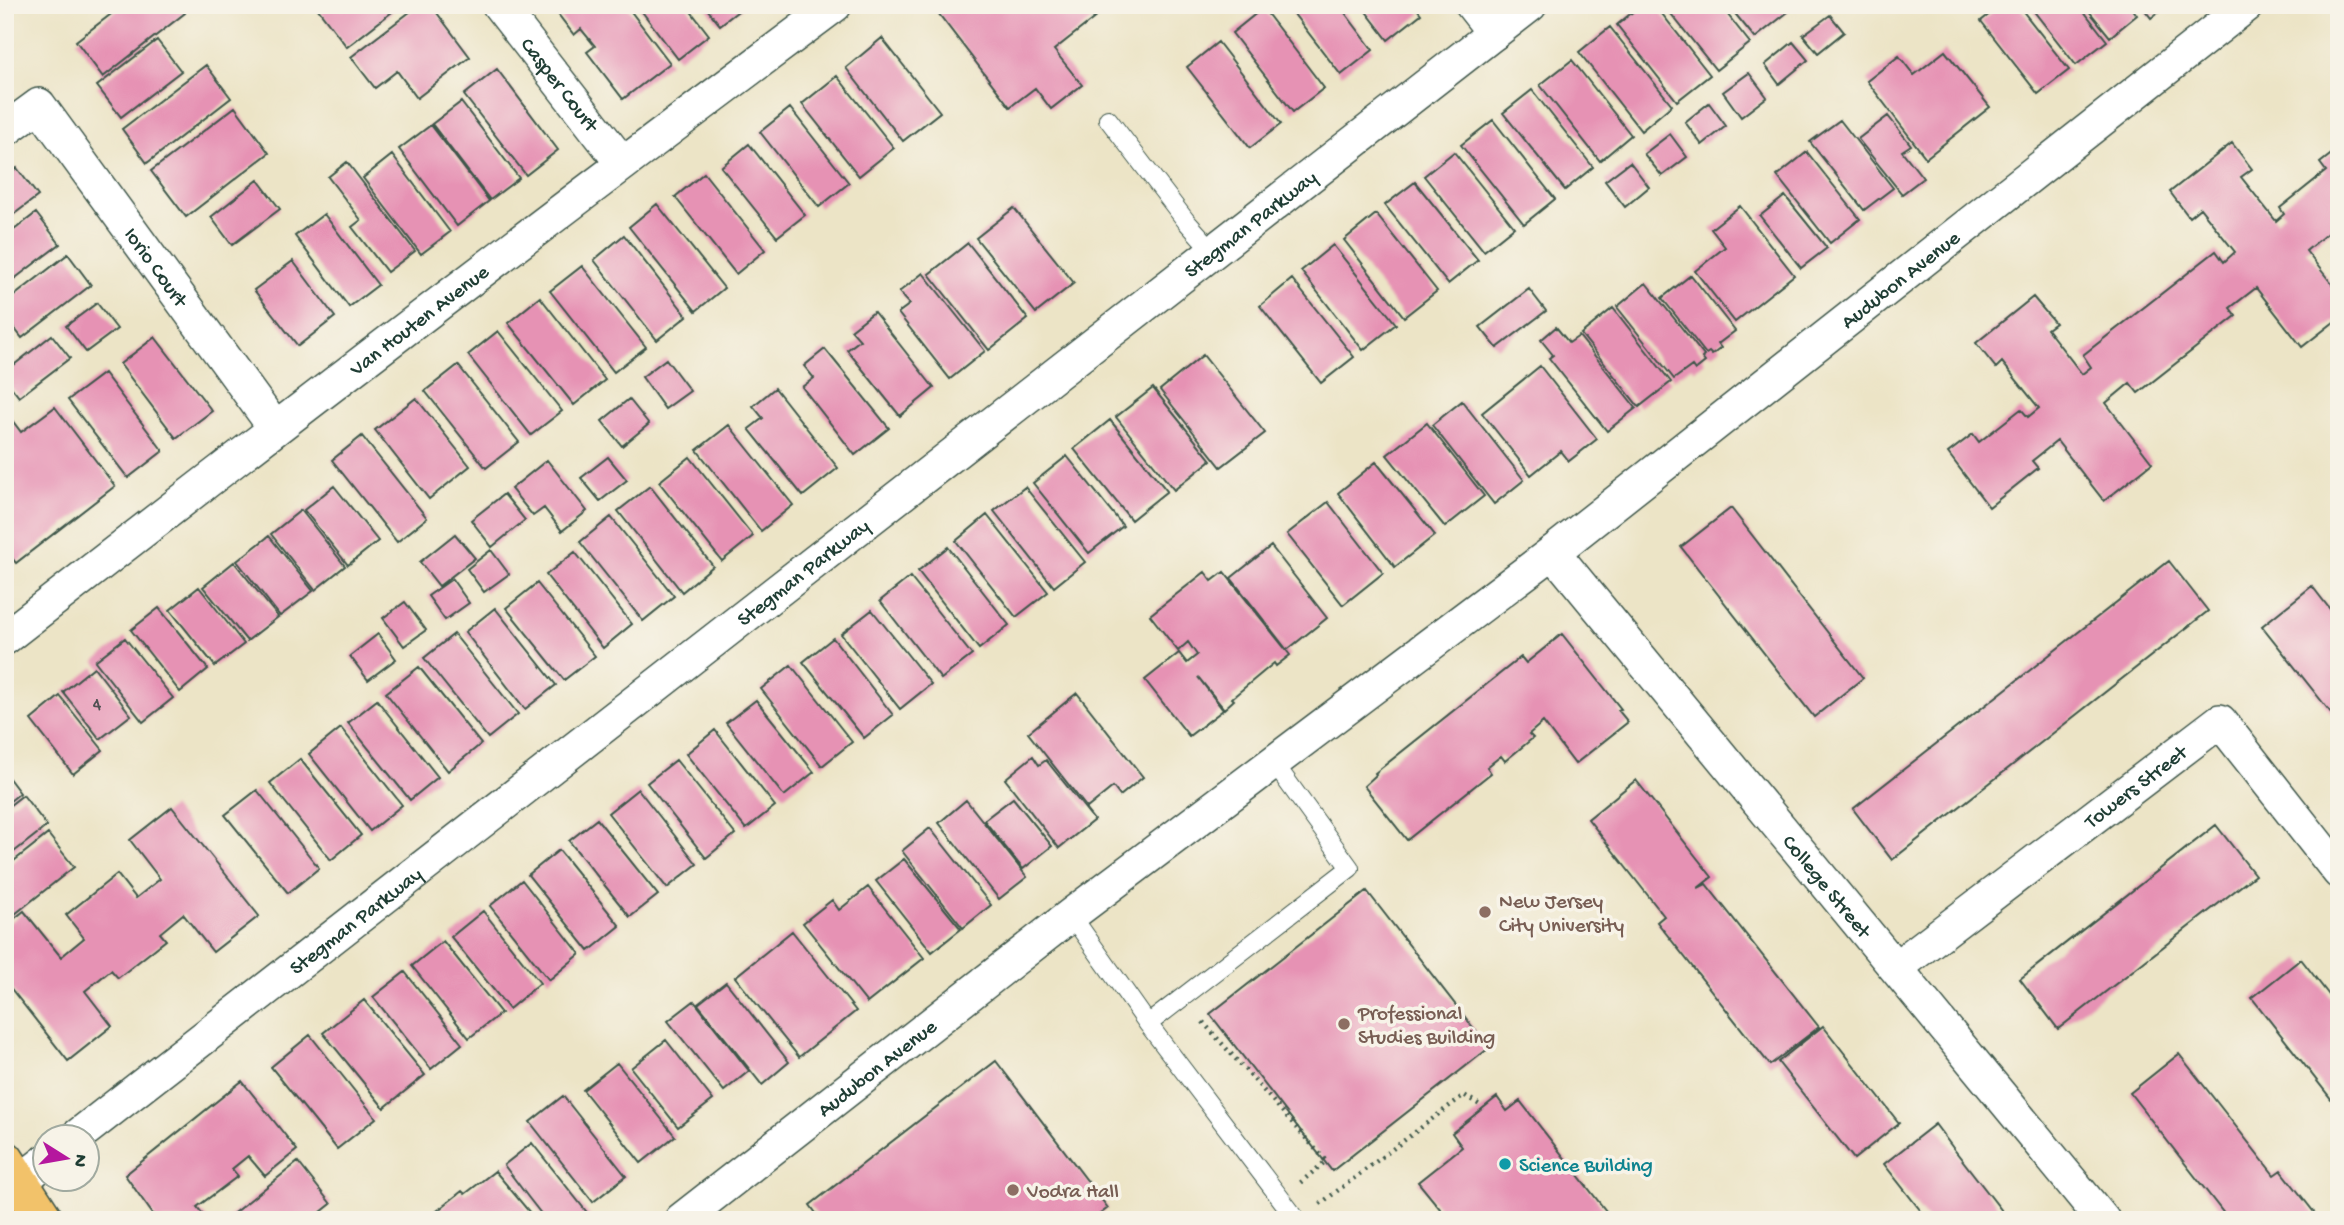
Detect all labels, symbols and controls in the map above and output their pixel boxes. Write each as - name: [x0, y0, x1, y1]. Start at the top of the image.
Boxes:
- street label: Casper Court: [513, 34, 604, 140]
- street label: Stegman Parkway: [1181, 167, 1323, 285]
- street label: Iorio Court: [117, 224, 193, 315]
- street label: Audubon Avenue: [1837, 226, 1967, 336]
- street label: Van Houten Avenue: [345, 260, 496, 384]
- street label: Stegman Parkway: [733, 515, 876, 634]
- house number: 4: [93, 695, 102, 716]
- street label: Towers Street: [2080, 740, 2195, 836]
- street label: College Street: [1775, 831, 1876, 946]
- street label: Stegman Parkway: [286, 863, 428, 982]
- place label: New Jersey City University: [1499, 891, 1624, 940]
- marker: New Jersey City University: [1477, 904, 1493, 920]
- place label: Professional Studies Building: [1357, 1003, 1495, 1052]
- street label: Audubon Avenue: [814, 1015, 944, 1124]
- marker: Professional Studies Building: [1336, 1016, 1352, 1032]
- north arrow: [32, 1124, 102, 1194]
- text: N: [67, 1152, 92, 1169]
- place label: Science Building: [1519, 1155, 1653, 1180]
- marker: Science Building: [1497, 1156, 1513, 1172]
- place label: Vodra Hall: [1026, 1181, 1119, 1206]
- marker: Vodra Hall: [1005, 1182, 1021, 1198]

